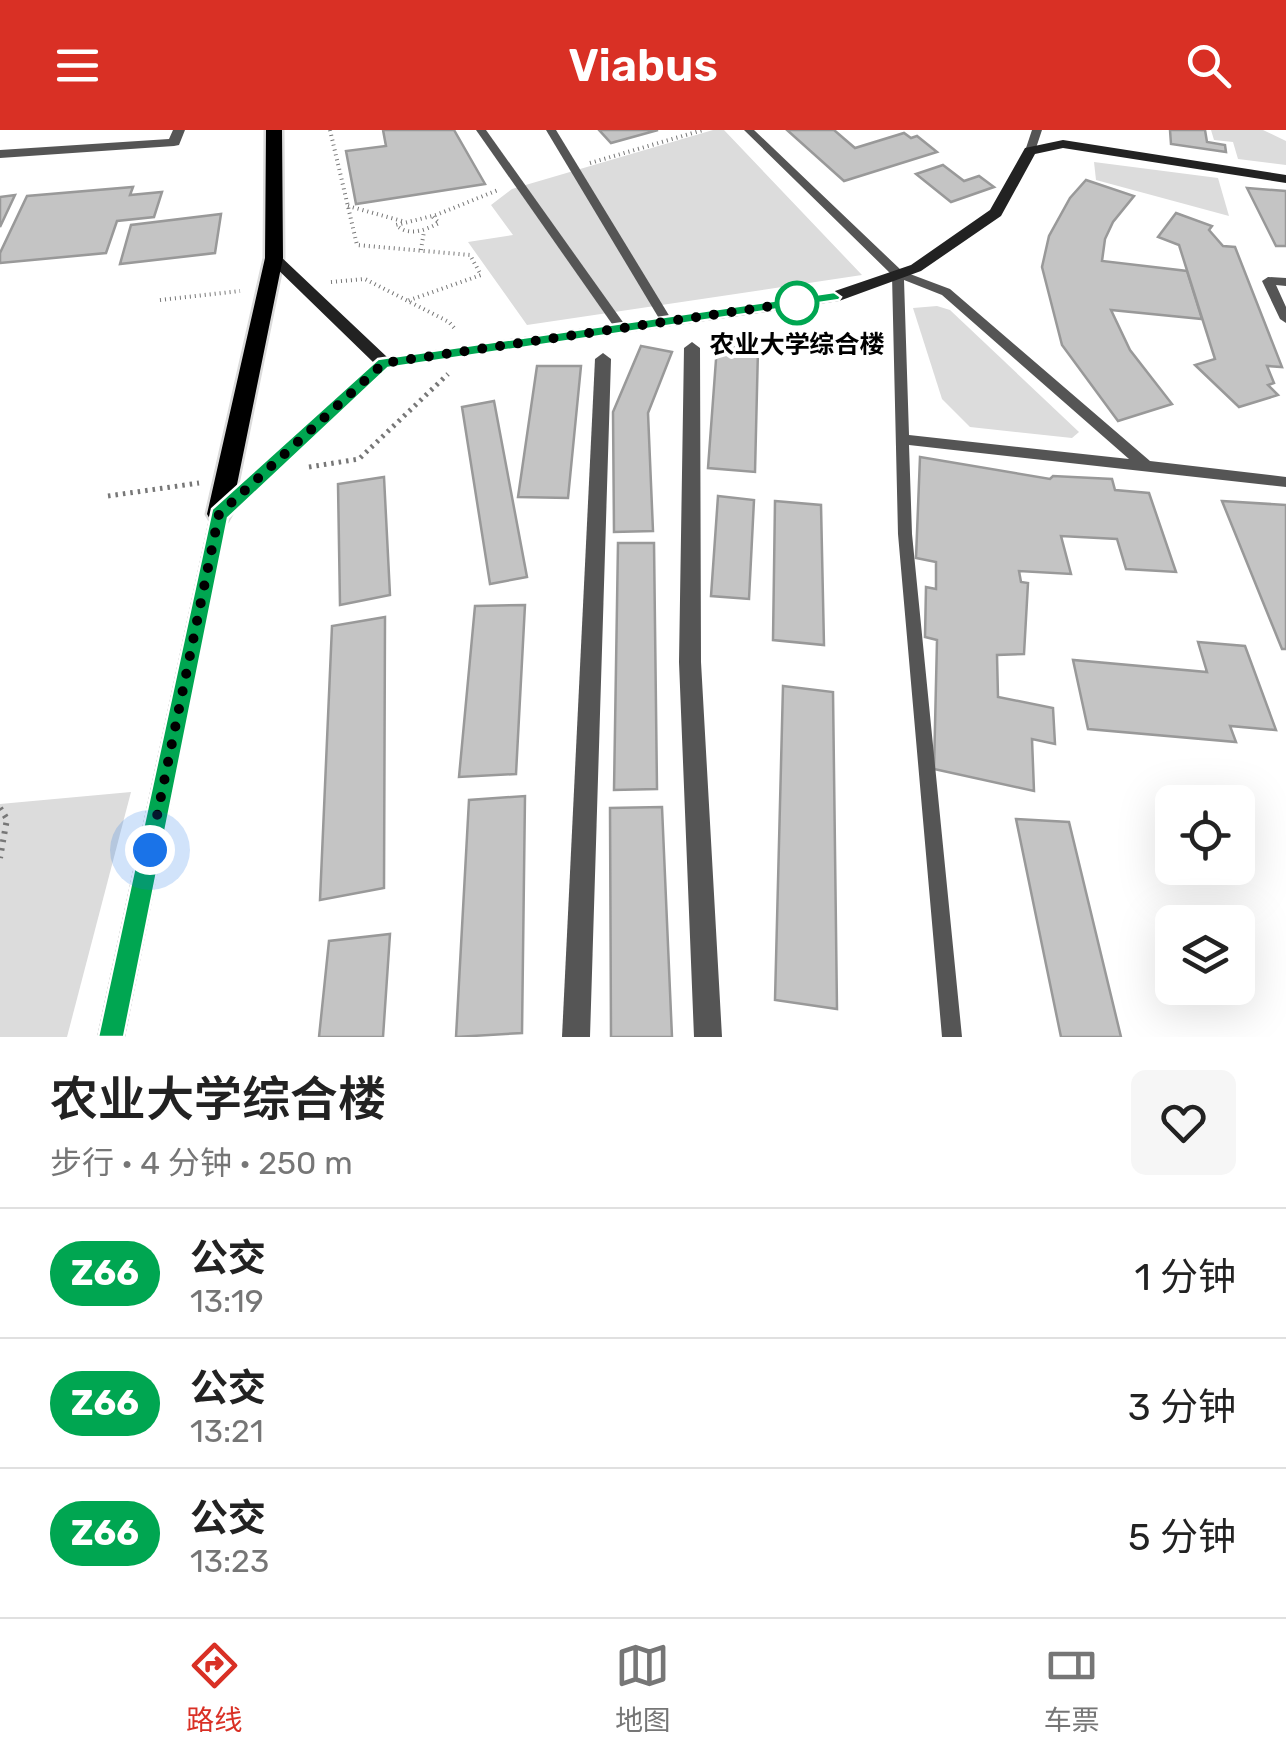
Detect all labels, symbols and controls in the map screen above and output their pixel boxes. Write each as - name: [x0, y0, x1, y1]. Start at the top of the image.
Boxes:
- icon: menu: [50, 38, 105, 93]
- icon: search: [1181, 38, 1236, 93]
- text: Viabus: [568, 39, 718, 92]
- marker: 农业大学综合楼: [776, 282, 818, 324]
- place label: 农业大学综合楼: [709, 330, 885, 359]
- map controls: [1155, 785, 1255, 1005]
- button: locate: [1155, 785, 1255, 885]
- your location: [125, 825, 175, 875]
- button: layers: [1155, 905, 1255, 1005]
- button: heart: [1131, 1070, 1236, 1175]
- text: 农业大学综合楼: [50, 1071, 386, 1128]
- text: 步行 · 4 分钟 · 250 m: [50, 1144, 353, 1182]
- text: 公交: [190, 1235, 266, 1281]
- text: Z66: [71, 1252, 139, 1294]
- text: 1 分钟: [1134, 1254, 1236, 1300]
- text: 13:19: [190, 1282, 264, 1320]
- text: 公交: [190, 1365, 266, 1411]
- text: Z66: [71, 1382, 139, 1424]
- text: 3 分钟: [1128, 1384, 1236, 1430]
- text: 13:21: [190, 1412, 264, 1450]
- text: 公交: [190, 1495, 266, 1541]
- text: Z66: [71, 1512, 139, 1554]
- text: 5 分钟: [1128, 1514, 1236, 1560]
- text: 13:23: [190, 1542, 269, 1580]
- tab: 路线: [186, 1638, 242, 1738]
- tab: 地图: [615, 1638, 671, 1738]
- tab: 车票: [1044, 1638, 1100, 1738]

